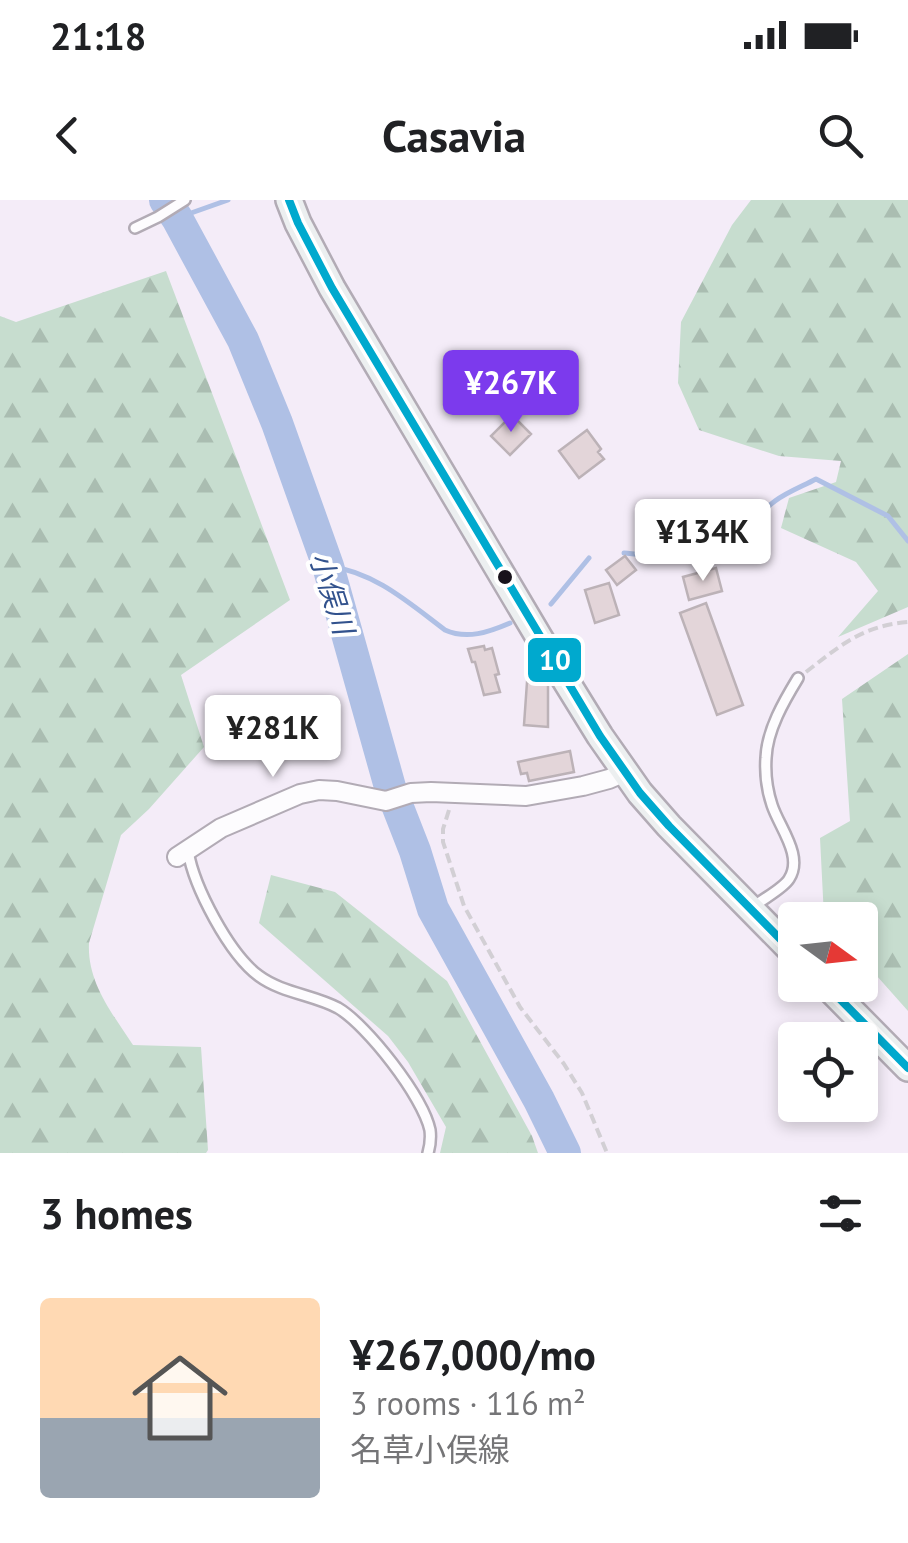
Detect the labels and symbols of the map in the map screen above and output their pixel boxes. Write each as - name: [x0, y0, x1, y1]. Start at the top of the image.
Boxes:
- pin: ¥267K: [441, 350, 581, 435]
- pin: ¥134K: [633, 499, 773, 584]
- water label: 小俣川: [302, 547, 364, 641]
- unlabelled marker: [495, 567, 515, 587]
- line badge: 10: [526, 636, 583, 684]
- text: 10: [539, 641, 571, 678]
- pin: ¥281K: [203, 695, 343, 780]
- north arrow: [778, 902, 878, 1002]

